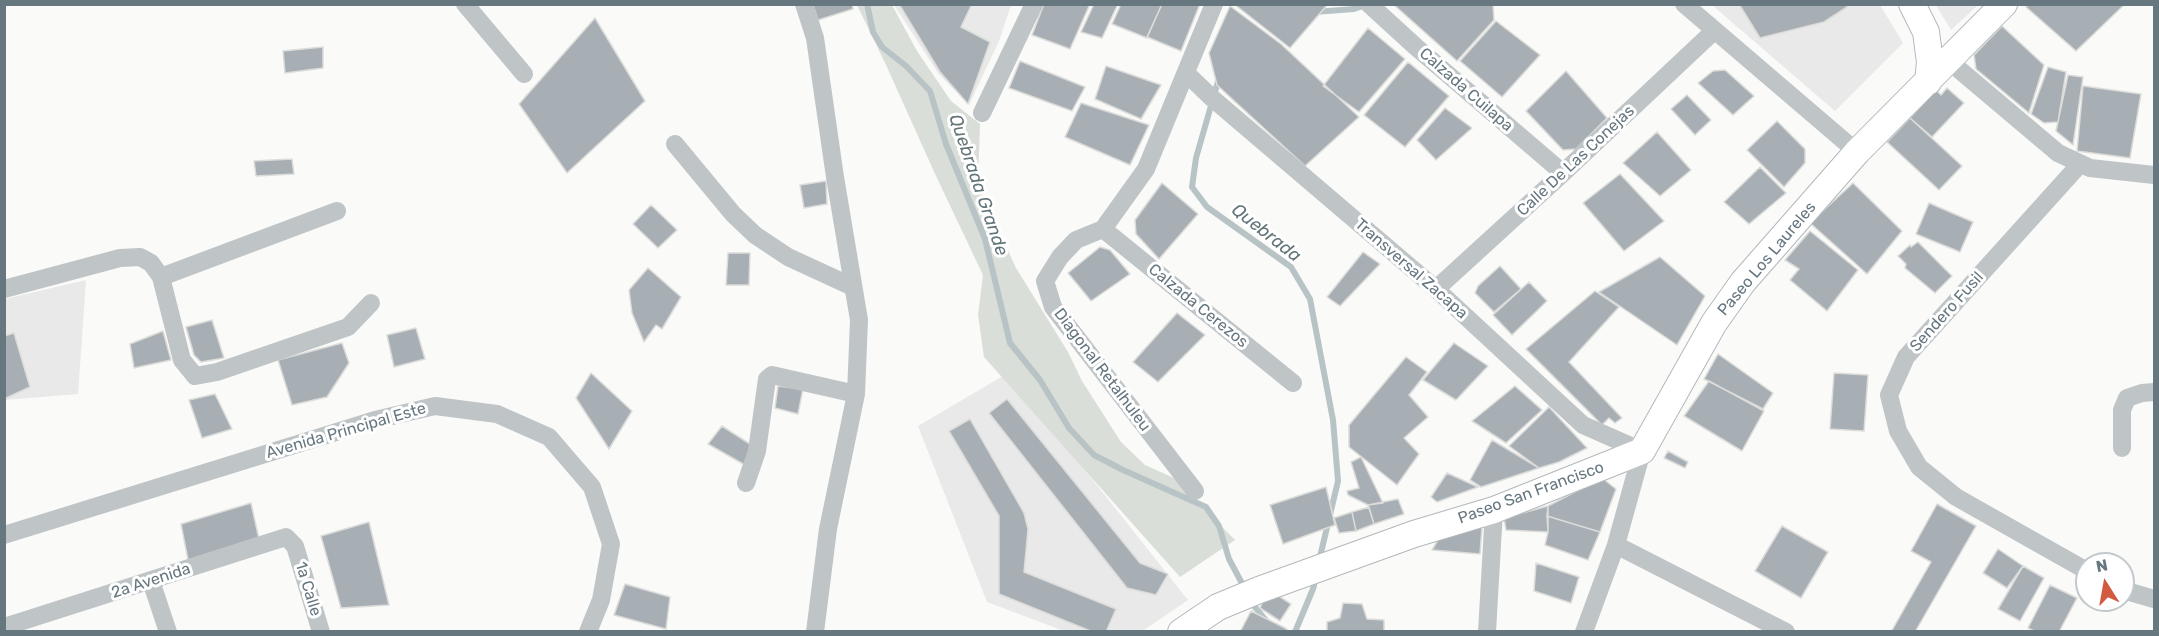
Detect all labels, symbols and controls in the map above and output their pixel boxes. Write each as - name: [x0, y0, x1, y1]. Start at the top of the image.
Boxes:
- street label: Calzada Cuilapa: [1415, 44, 1517, 136]
- street label: Calle De Las Conejas: [1513, 102, 1639, 220]
- water label: Quebrada Grande: [944, 111, 1012, 259]
- street label: Paseo Los Laureles: [1714, 198, 1820, 320]
- water label: Quebrada: [1227, 199, 1305, 267]
- street label: Transversal Zacapa: [1351, 215, 1471, 323]
- street label: Calzada Cerezos: [1144, 260, 1252, 352]
- street label: Sendero Fusil: [1906, 268, 1988, 356]
- street label: Diagonal Retalhuleu: [1050, 305, 1154, 435]
- street label: Avenida Principal Este: [264, 399, 428, 463]
- street label: Paseo San Francisco: [1455, 458, 1607, 528]
- north arrow: [2075, 552, 2135, 612]
- text: N: [2094, 555, 2109, 576]
- street label: 2a Avenida: [109, 559, 193, 603]
- street label: 1a Calle: [291, 560, 325, 618]

